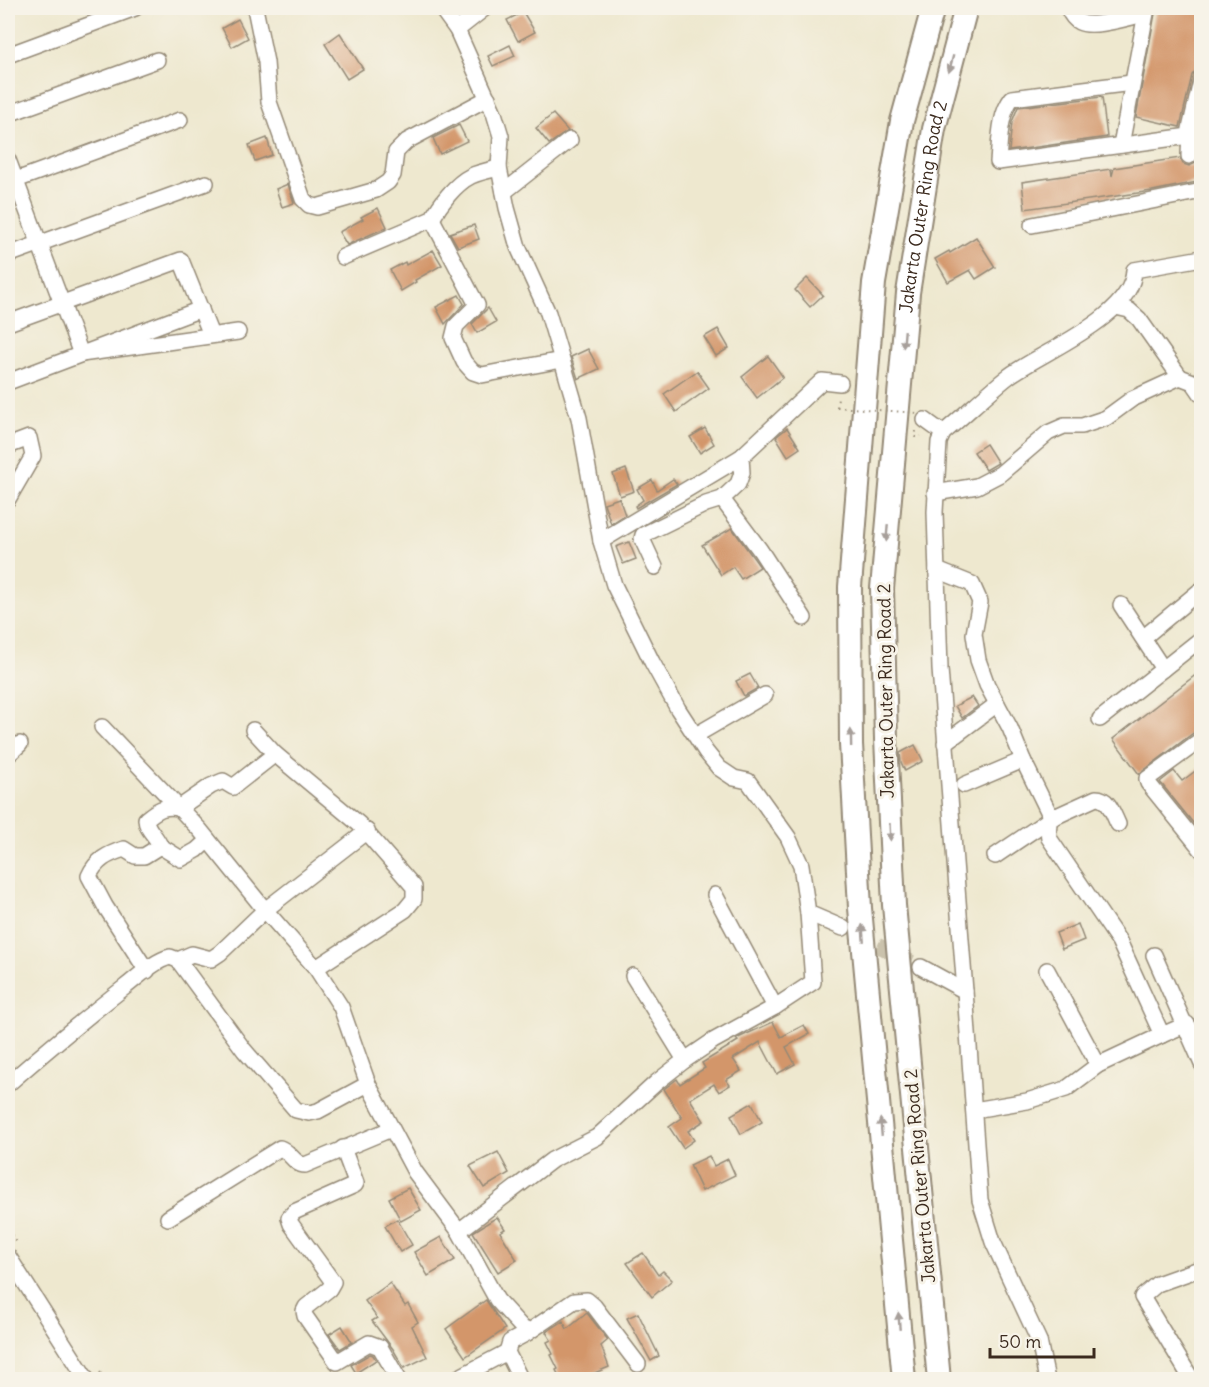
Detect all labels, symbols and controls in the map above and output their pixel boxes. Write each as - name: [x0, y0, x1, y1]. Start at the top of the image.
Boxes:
- one-way arrow: [946, 55, 956, 73]
- street label: Jakarta Outer Ring Road 2: [894, 98, 952, 314]
- one-way arrow: [899, 329, 909, 348]
- one-way arrow: [882, 523, 892, 542]
- street label: Jakarta Outer Ring Road 2: [872, 583, 899, 799]
- one-way arrow: [846, 729, 856, 748]
- one-way arrow: [886, 823, 895, 842]
- one-way arrow: [858, 923, 868, 942]
- street label: Jakarta Outer Ring Road 2: [899, 1068, 940, 1284]
- one-way arrow: [876, 1118, 886, 1137]
- one-way arrow: [894, 1312, 903, 1331]
- scale bar: [990, 1321, 1094, 1359]
- text: 50 m: [999, 1330, 1041, 1353]

